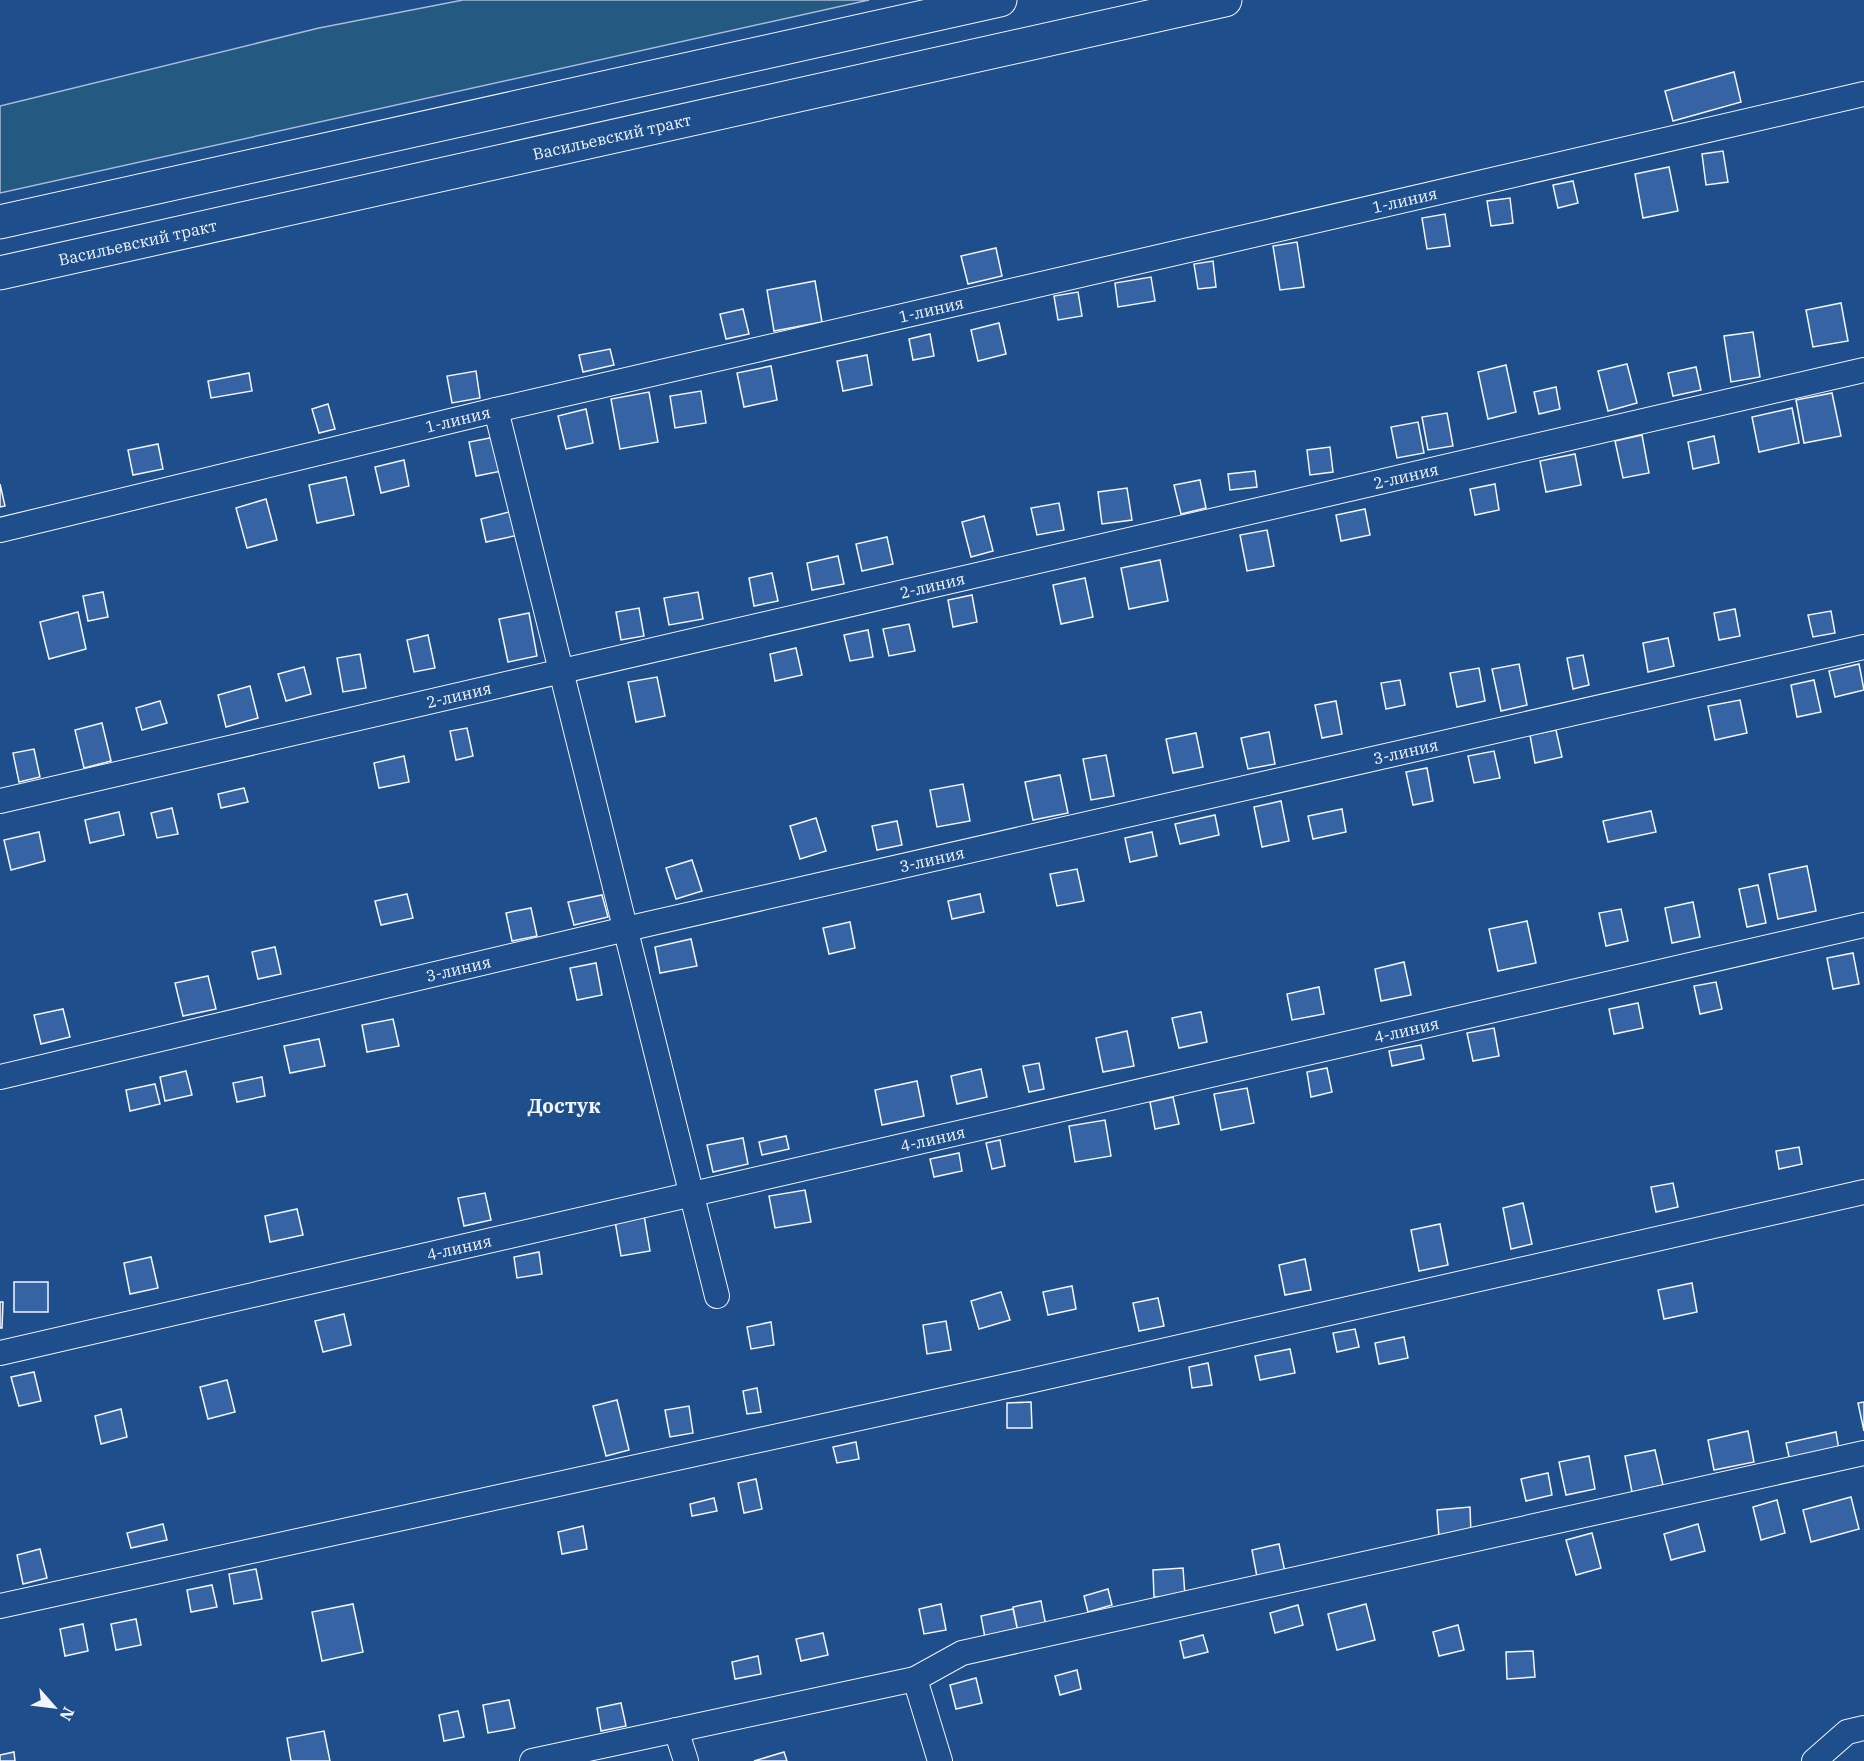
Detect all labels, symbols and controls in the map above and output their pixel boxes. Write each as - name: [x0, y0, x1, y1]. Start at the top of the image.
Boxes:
- street label: Васильевский тракт: [531, 109, 693, 164]
- street label: 1-линия: [1370, 183, 1439, 217]
- street label: Васильевский тракт: [57, 215, 219, 270]
- street label: 1-линия: [897, 292, 966, 327]
- street label: 1-линия: [423, 402, 492, 437]
- street label: 2-линия: [1371, 459, 1440, 493]
- street label: 2-линия: [898, 568, 967, 603]
- street label: 2-линия: [424, 678, 493, 712]
- street label: 3-линия: [1371, 734, 1440, 768]
- street label: 3-линия: [897, 842, 966, 876]
- street label: 3-линия: [424, 951, 493, 986]
- street label: 4-линия: [1372, 1013, 1441, 1047]
- district label: Достук: [527, 1092, 601, 1119]
- street label: 4-линия: [898, 1122, 967, 1156]
- street label: 4-линия: [425, 1230, 494, 1265]
- north arrow: [24, 1677, 84, 1737]
- text: N: [55, 1704, 79, 1724]

